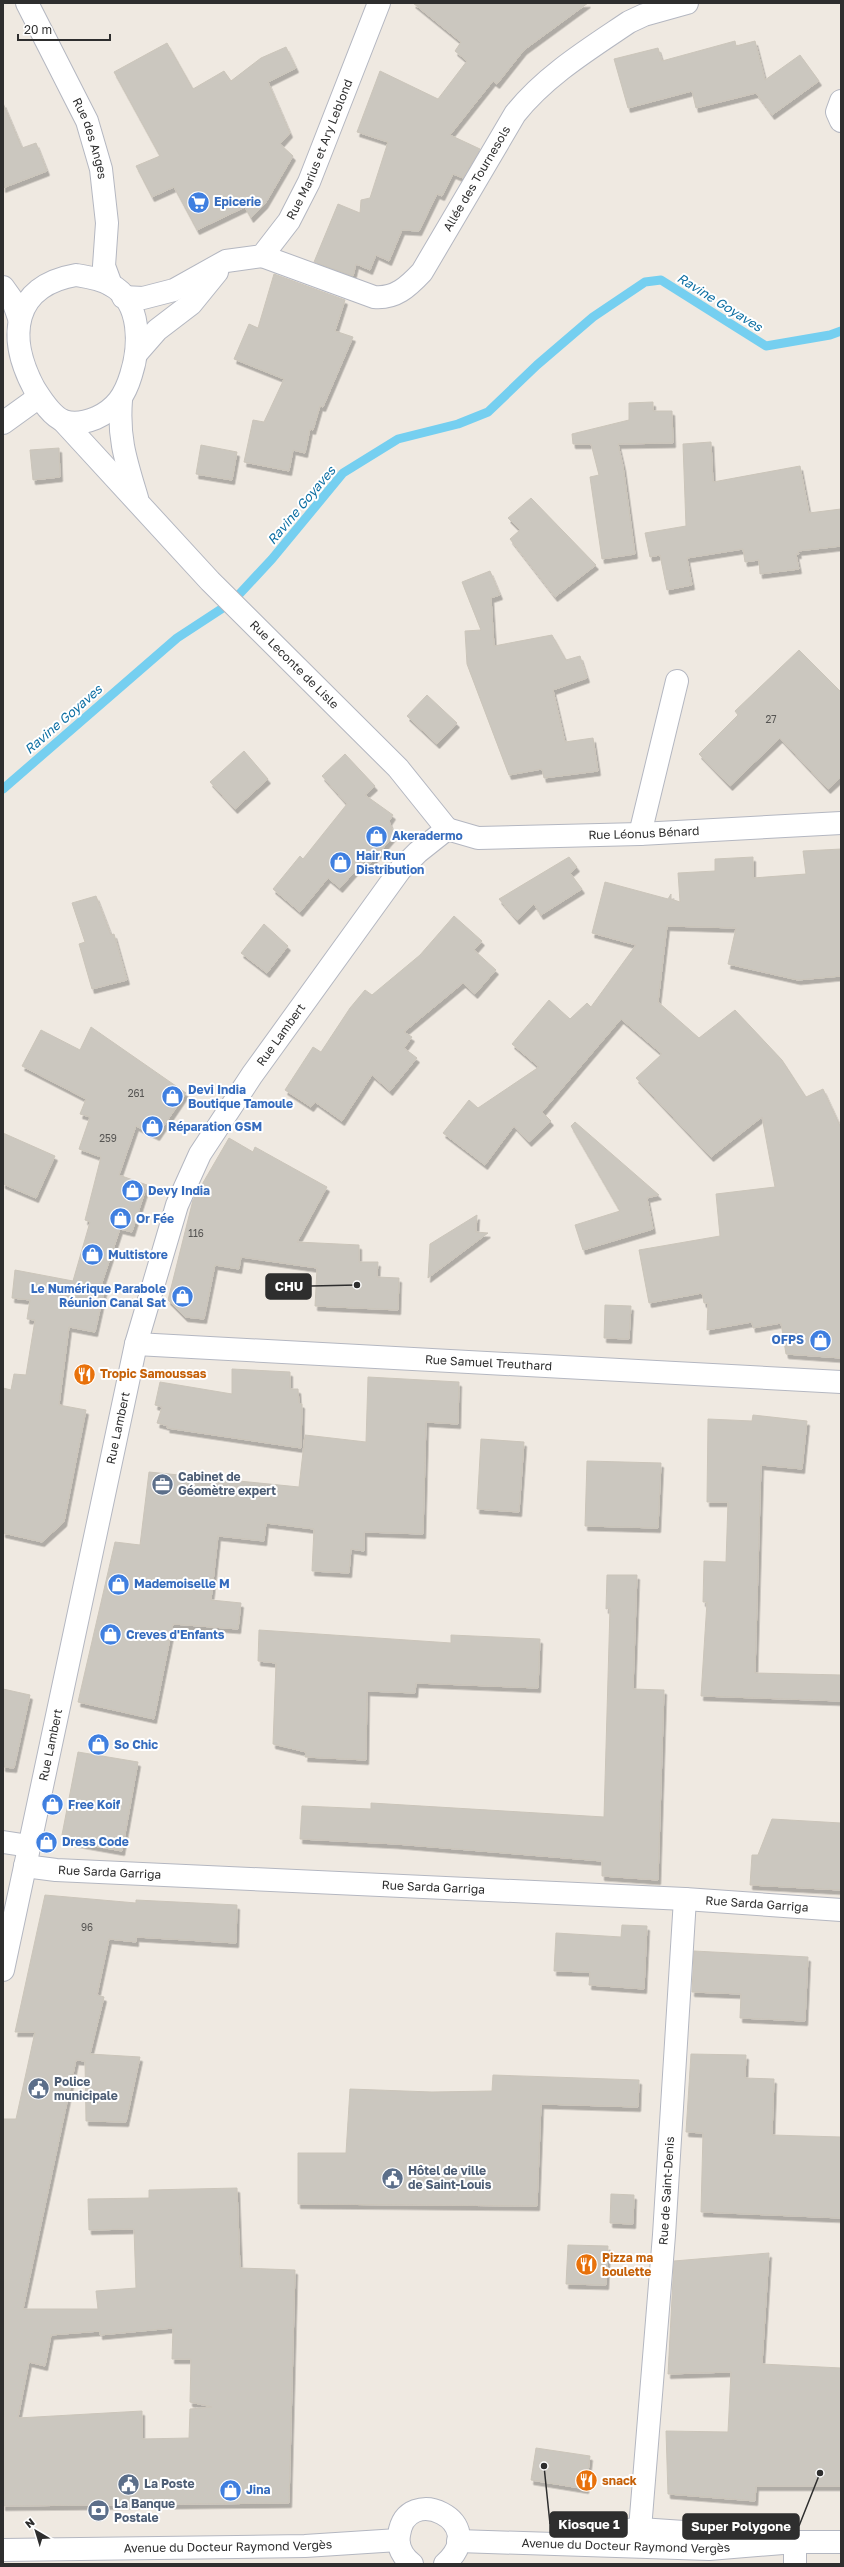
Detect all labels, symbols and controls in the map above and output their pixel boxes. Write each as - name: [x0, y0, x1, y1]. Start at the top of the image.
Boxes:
- scale bar: [18, 16, 110, 42]
- text: 20 m: [24, 22, 52, 37]
- street label: Rue Marius et Ary Leblond: [283, 77, 355, 222]
- street label: Rue des Anges: [69, 95, 110, 180]
- street label: Allée des Tournesols: [440, 123, 513, 234]
- supermarket icon: Epicerie: [186, 189, 212, 215]
- place label: Epicerie: [214, 194, 261, 209]
- water label: Ravine Goyaves: [674, 269, 767, 335]
- water label: Ravine Goyaves: [264, 462, 339, 547]
- street label: Rue Leconte de Lisle: [247, 617, 342, 712]
- water label: Ravine Goyaves: [21, 680, 106, 757]
- house number: 27: [765, 713, 777, 725]
- shop icon: Akeradermo: [364, 823, 390, 849]
- street label: Rue Léonus Bénard: [588, 823, 700, 842]
- place label: Akeradermo: [392, 828, 463, 843]
- place label: Hair Run Distribution: [356, 848, 424, 877]
- shop icon: Hair Run Distribution: [328, 850, 354, 876]
- street label: Rue Lambert: [253, 1000, 308, 1069]
- place label: Devi India Boutique Tamoule: [188, 1082, 293, 1111]
- shop icon: Devi India Boutique Tamoule: [160, 1084, 186, 1110]
- house number: 261: [128, 1087, 144, 1099]
- shop icon: Réparation GSM: [139, 1114, 165, 1140]
- place label: Réparation GSM: [168, 1119, 262, 1134]
- house number: 259: [99, 1132, 117, 1144]
- shop icon: Devy India: [119, 1178, 145, 1204]
- place label: Devy India: [148, 1183, 210, 1198]
- shop icon: Or Fée: [107, 1206, 133, 1232]
- place label: Or Fée: [136, 1211, 174, 1226]
- house number: 116: [188, 1227, 204, 1239]
- shop icon: Multistore: [80, 1242, 106, 1268]
- place label: Multistore: [108, 1247, 168, 1262]
- callout: CHU: [266, 1274, 311, 1299]
- text: CHU: [275, 1278, 303, 1294]
- place label: Le Numérique Parabole Réunion Canal Sat: [31, 1281, 166, 1310]
- shop icon: Le Numérique Parabole Réunion Canal Sat: [169, 1283, 195, 1309]
- shop icon: OFPS: [807, 1327, 833, 1353]
- place label: OFPS: [772, 1332, 804, 1347]
- street label: Rue Samuel Treuthard: [424, 1352, 553, 1373]
- restaurant icon: Tropic Samoussas: [71, 1361, 97, 1387]
- place label: Tropic Samoussas: [100, 1366, 207, 1381]
- street label: Rue Lambert: [103, 1390, 133, 1466]
- place label: Cabinet de Géomètre expert: [178, 1469, 276, 1498]
- office icon: Cabinet de Géomètre expert: [149, 1471, 175, 1497]
- shop icon: Mademoiselle M: [106, 1571, 132, 1597]
- place label: Mademoiselle M: [134, 1576, 230, 1591]
- shop icon: Creves d'Enfants: [97, 1622, 123, 1648]
- place label: Creves d'Enfants: [126, 1627, 225, 1642]
- street label: Rue Lambert: [35, 1707, 65, 1782]
- shop icon: So Chic: [85, 1732, 111, 1758]
- place label: So Chic: [114, 1737, 158, 1752]
- shop icon: Free Koif: [40, 1792, 66, 1818]
- place label: Free Koif: [68, 1797, 121, 1812]
- shop icon: Dress Code: [33, 1829, 59, 1855]
- place label: Dress Code: [62, 1834, 129, 1849]
- street label: Rue Sarda Garriga: [58, 1862, 162, 1882]
- street label: Rue Sarda Garriga: [381, 1877, 485, 1897]
- street label: Rue Sarda Garriga: [705, 1892, 809, 1915]
- house number: 96: [81, 1921, 93, 1933]
- place label: Police municipale: [54, 2074, 118, 2103]
- public building icon: Police municipale: [25, 2076, 51, 2102]
- street label: Rue de Saint-Denis: [655, 2136, 677, 2246]
- place label: Hôtel de ville de Saint-Louis: [408, 2163, 492, 2192]
- public building icon: Hôtel de ville de Saint-Louis: [379, 2165, 405, 2191]
- place label: Pizza ma boulette: [602, 2250, 653, 2279]
- restaurant icon: Pizza ma boulette: [574, 2252, 600, 2278]
- restaurant icon: snack: [574, 2468, 600, 2494]
- public building icon: La Poste: [116, 2471, 142, 2497]
- place label: snack: [602, 2473, 637, 2488]
- place label: La Poste: [144, 2476, 195, 2491]
- shop icon: Jina: [217, 2477, 243, 2503]
- place label: Jina: [246, 2482, 270, 2497]
- place label: La Banque Postale: [114, 2496, 175, 2525]
- bank icon: La Banque Postale: [85, 2498, 111, 2524]
- north arrow: [16, 2511, 56, 2551]
- callout: Kiosque 1: [550, 2512, 627, 2537]
- callout: Super Polygone: [683, 2514, 799, 2539]
- text: N: [22, 2515, 37, 2530]
- text: Kiosque 1: [558, 2516, 620, 2532]
- text: Super Polygone: [691, 2518, 791, 2534]
- street label: Avenue du Docteur Raymond Vergès: [521, 2535, 731, 2556]
- street label: Avenue du Docteur Raymond Vergès: [124, 2536, 333, 2555]

